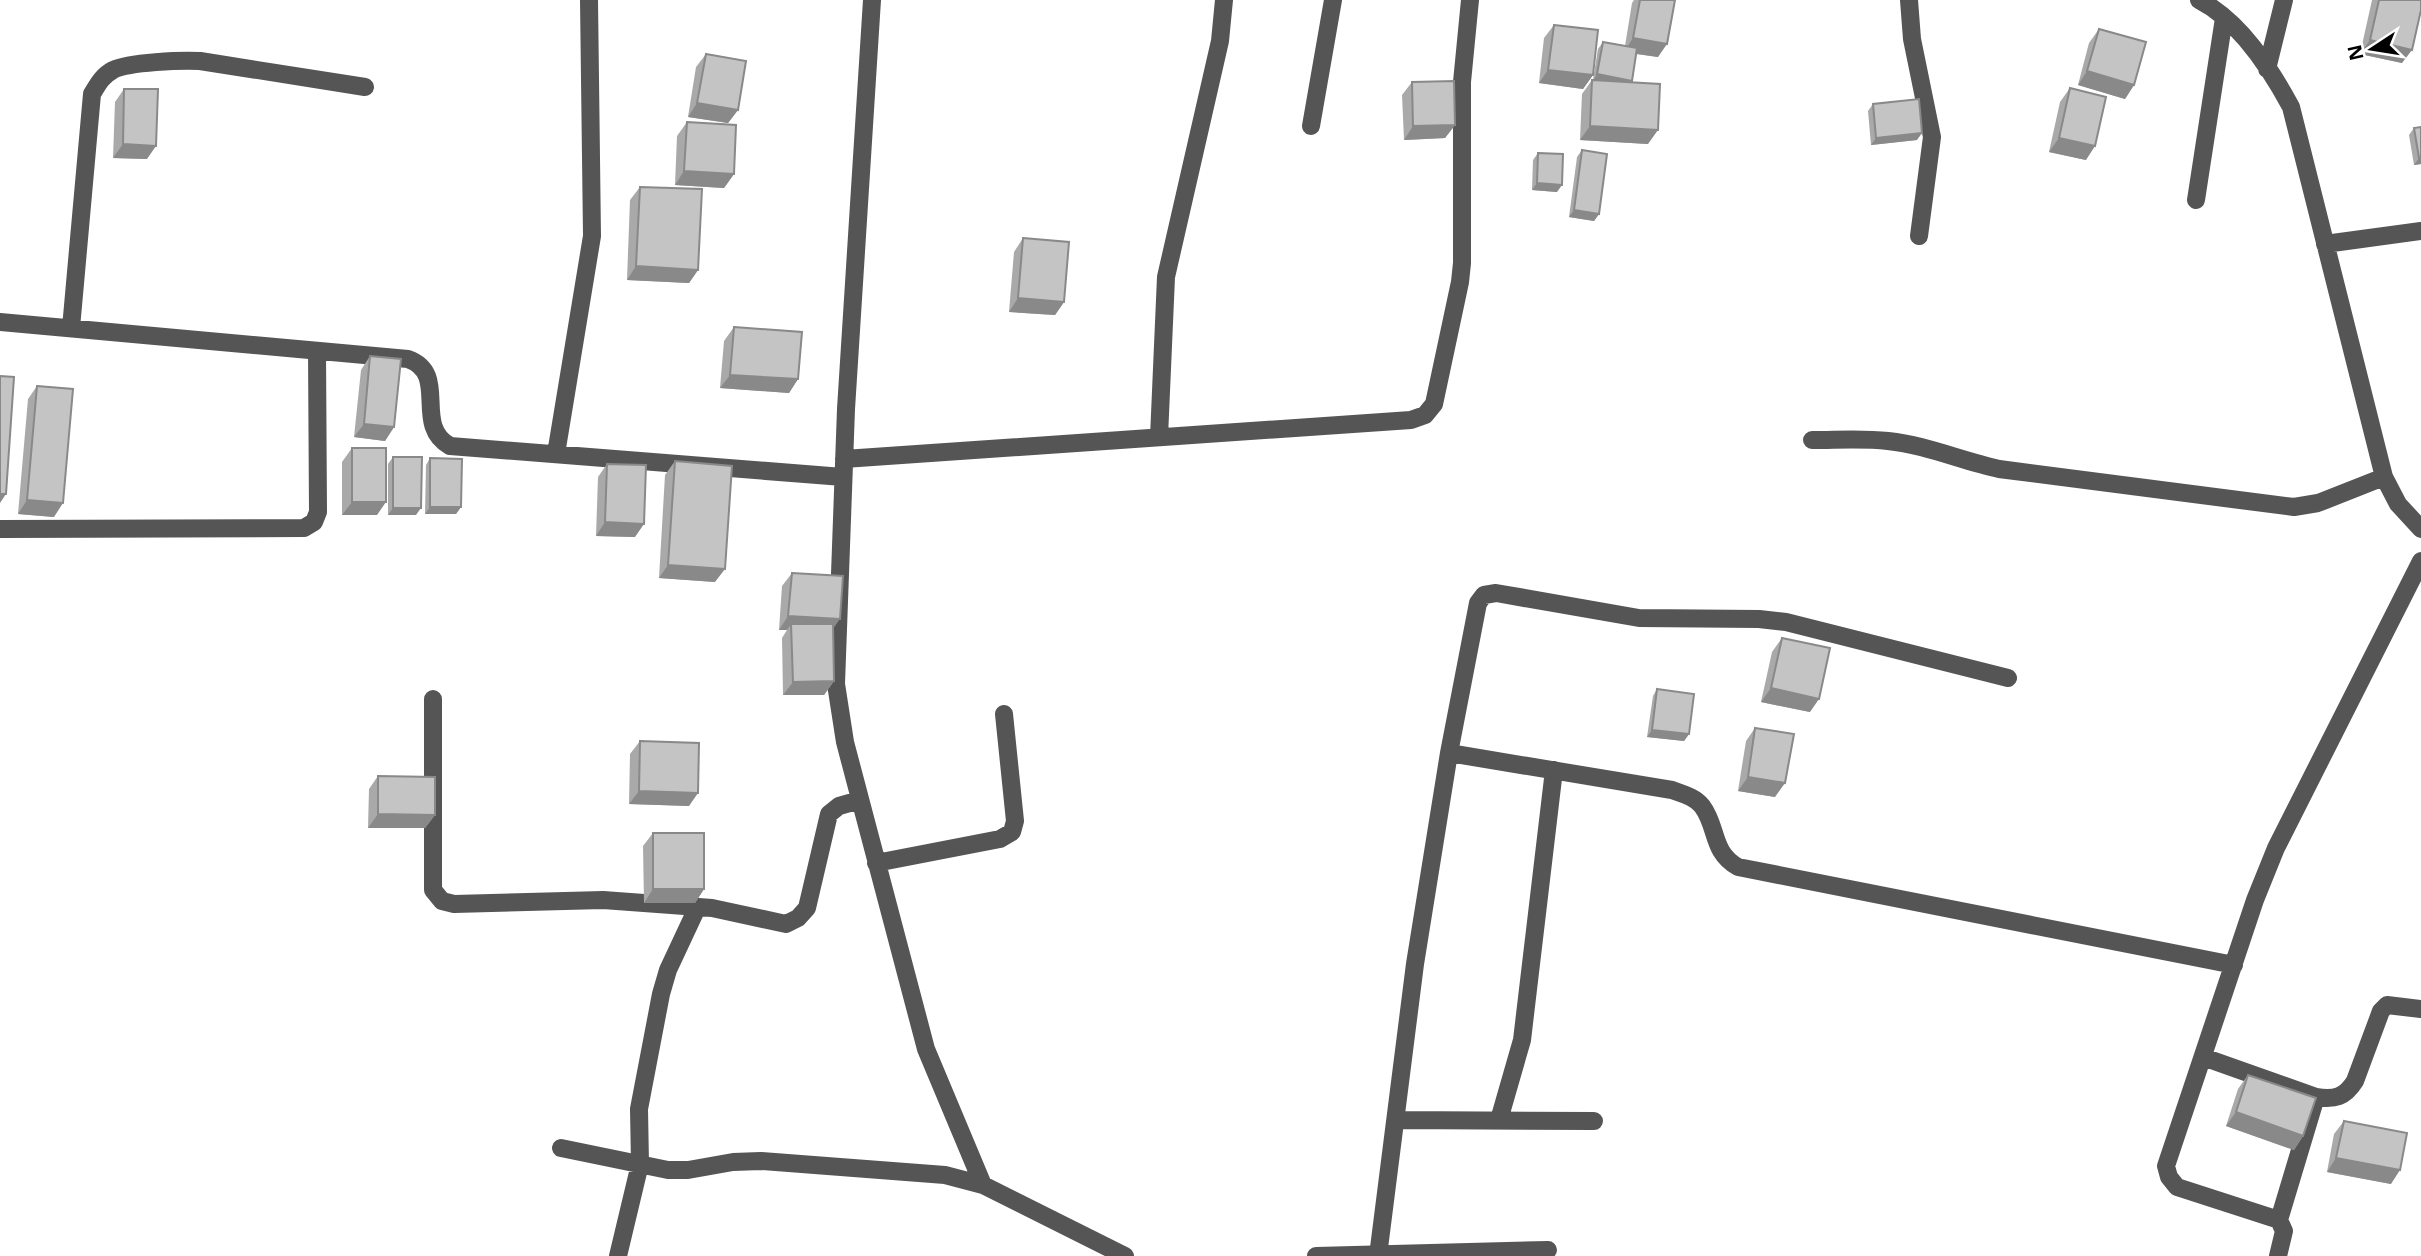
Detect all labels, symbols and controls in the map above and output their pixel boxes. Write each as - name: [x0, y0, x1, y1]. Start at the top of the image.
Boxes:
- north arrow: [2337, 14, 2407, 84]
- text: N: [2341, 42, 2370, 63]

